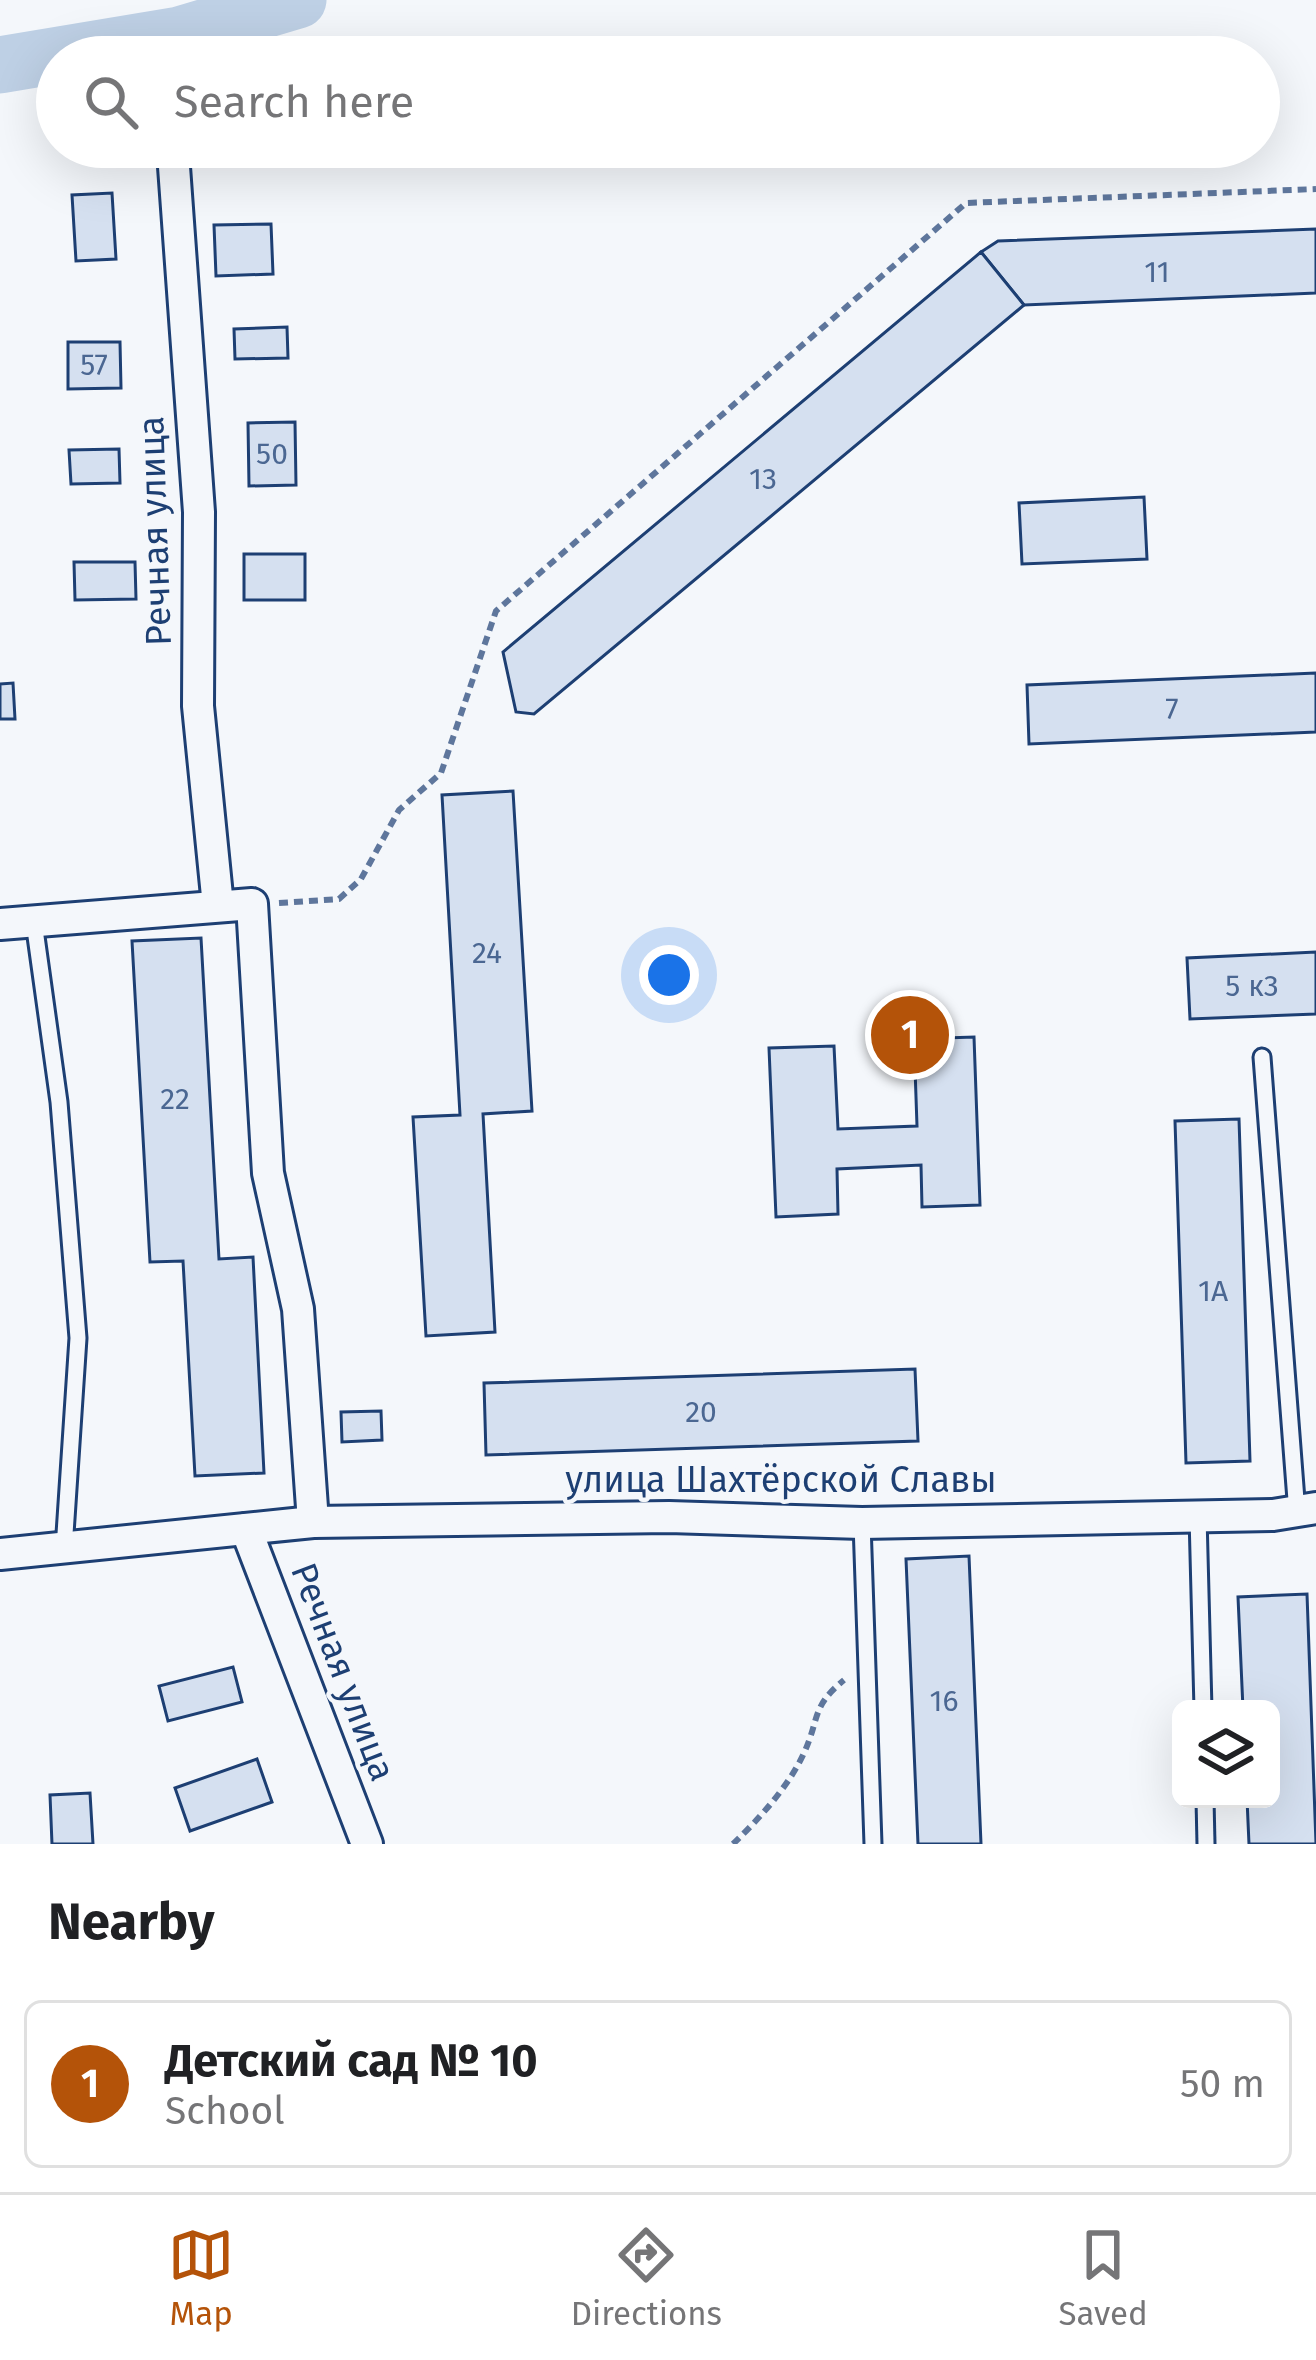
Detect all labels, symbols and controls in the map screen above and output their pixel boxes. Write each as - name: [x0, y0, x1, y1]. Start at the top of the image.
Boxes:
- search box: [36, 36, 1280, 168]
- icon: search: [78, 69, 144, 135]
- text: Search here: [174, 75, 414, 129]
- house number: 11: [1144, 254, 1170, 290]
- house number: 57: [80, 347, 108, 383]
- street label: Речная улица: [129, 415, 181, 647]
- house number: 50: [256, 436, 288, 472]
- house number: 13: [749, 461, 777, 497]
- house number: 7: [1165, 691, 1179, 727]
- house number: 24: [472, 935, 502, 971]
- your location: [639, 945, 699, 1005]
- house number: 5 к3: [1225, 968, 1279, 1004]
- pin: 1: [871, 990, 949, 1080]
- house number: 22: [160, 1081, 190, 1117]
- house number: 1А: [1198, 1273, 1229, 1309]
- house number: 20: [685, 1394, 717, 1430]
- street label: улица Шахтёрской Славы: [565, 1458, 997, 1502]
- street label: Речная улица: [281, 1557, 405, 1787]
- house number: 16: [930, 1683, 958, 1719]
- map controls: [1172, 1700, 1280, 1808]
- button: layers: [1172, 1700, 1280, 1808]
- text: Nearby: [48, 1891, 214, 1953]
- text: Детский сад № 10: [165, 2034, 538, 2088]
- text: 1: [81, 2061, 99, 2107]
- text: 50 m: [1180, 2061, 1265, 2107]
- text: School: [165, 2088, 285, 2134]
- tab: Map: [168, 2222, 234, 2334]
- tab: Directions: [571, 2222, 722, 2334]
- tab: Saved: [1058, 2222, 1148, 2334]

